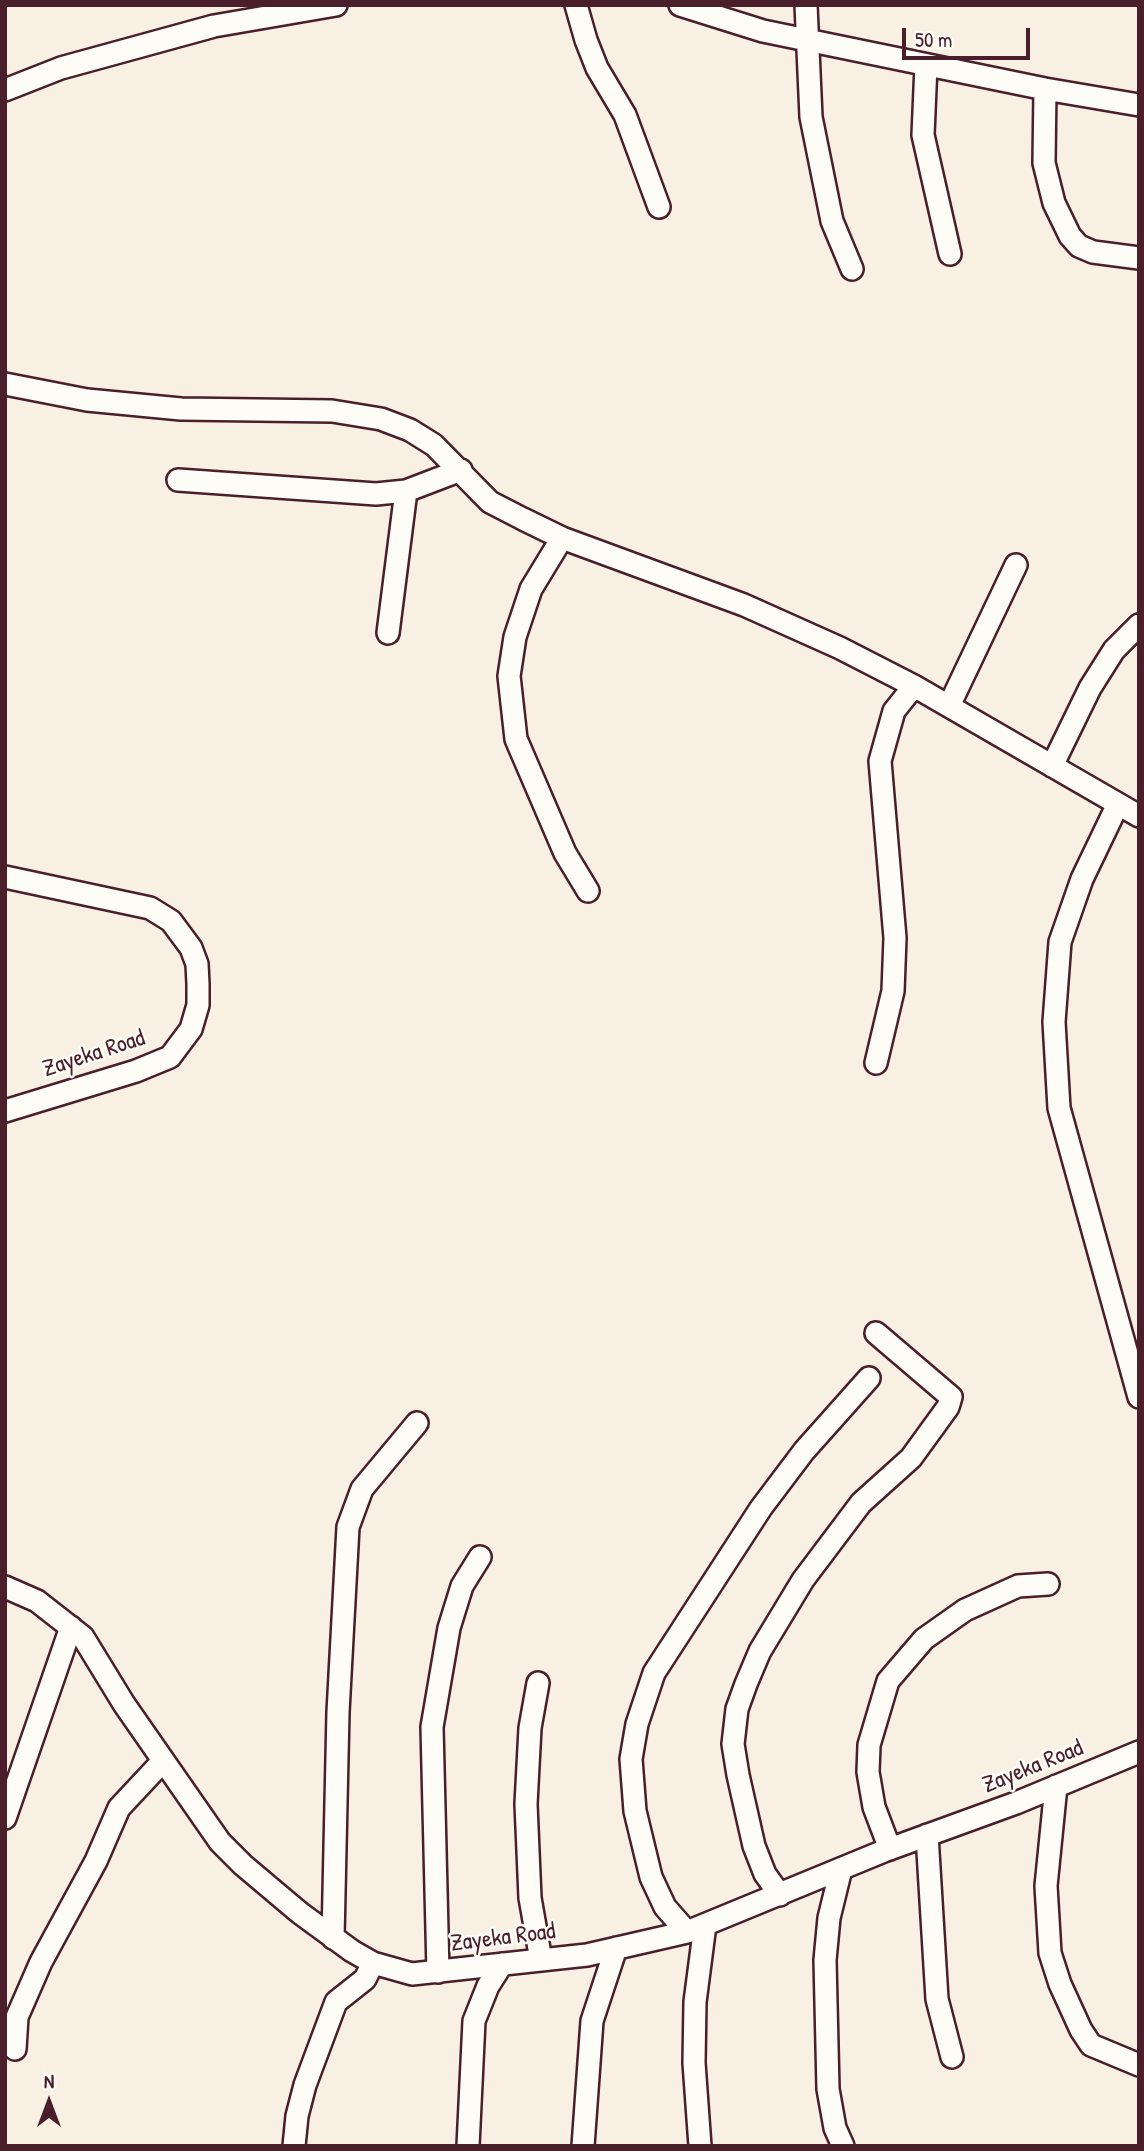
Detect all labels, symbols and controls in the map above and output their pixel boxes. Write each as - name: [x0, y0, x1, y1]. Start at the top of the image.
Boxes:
- scale bar: [906, 14, 1034, 58]
- text: 50 m: [915, 25, 952, 54]
- street label: Zayeka Road: [39, 1024, 149, 1084]
- street label: Zayeka Road: [979, 1734, 1087, 1800]
- street label: Zayeka Road: [449, 1917, 557, 1959]
- north arrow: [14, 2067, 84, 2137]
- text: N: [44, 2068, 54, 2094]

